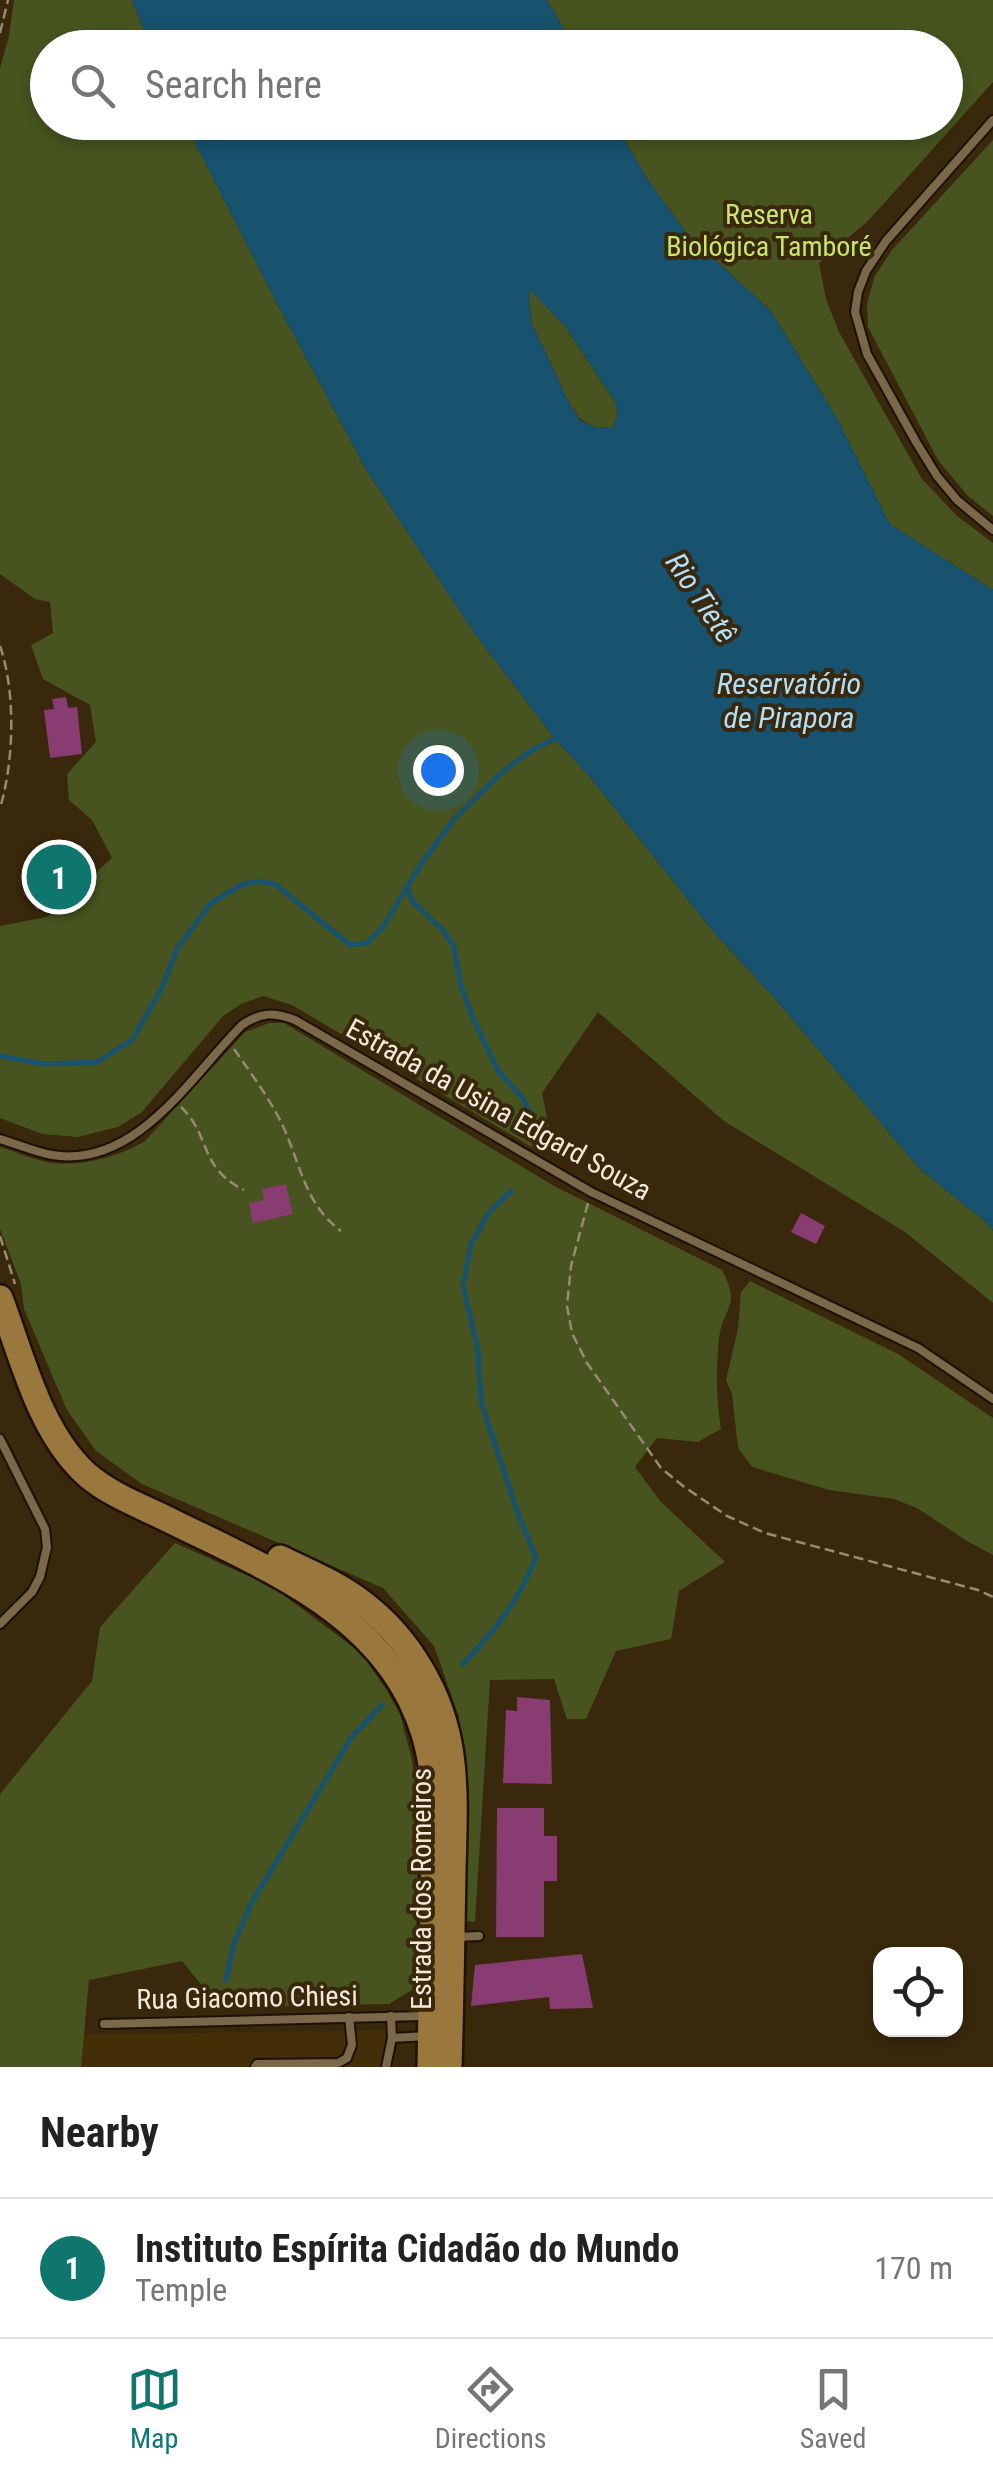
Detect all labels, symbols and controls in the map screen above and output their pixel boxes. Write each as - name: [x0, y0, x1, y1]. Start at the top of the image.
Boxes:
- search box: [30, 30, 963, 140]
- icon: search: [65, 58, 120, 113]
- text: Search here: [145, 63, 322, 107]
- park label: Reserva Biológica Tamboré: [666, 198, 872, 263]
- water label: Rio Tietê: [659, 546, 744, 649]
- water label: Reservatório de Pirapora: [717, 666, 861, 735]
- your location: [413, 745, 464, 796]
- pin: 1: [27, 840, 92, 914]
- street label: Estrada da Usina Edgard Souza: [341, 1012, 657, 1207]
- street label: Estrada dos Romeiros: [405, 1768, 438, 2010]
- map controls: [873, 1947, 963, 2037]
- button: locate: [873, 1947, 963, 2037]
- street label: Rua Giacomo Chiesi: [136, 1979, 358, 2016]
- text: Nearby: [40, 2108, 159, 2157]
- text: Instituto Espírita Cidadão do Mundo: [135, 2227, 680, 2271]
- text: 1: [64, 2249, 81, 2287]
- text: 170 m: [874, 2249, 953, 2287]
- text: Temple: [135, 2271, 227, 2309]
- tab: Map: [127, 2362, 182, 2455]
- tab: Directions: [435, 2362, 547, 2455]
- tab: Saved: [800, 2362, 866, 2455]

